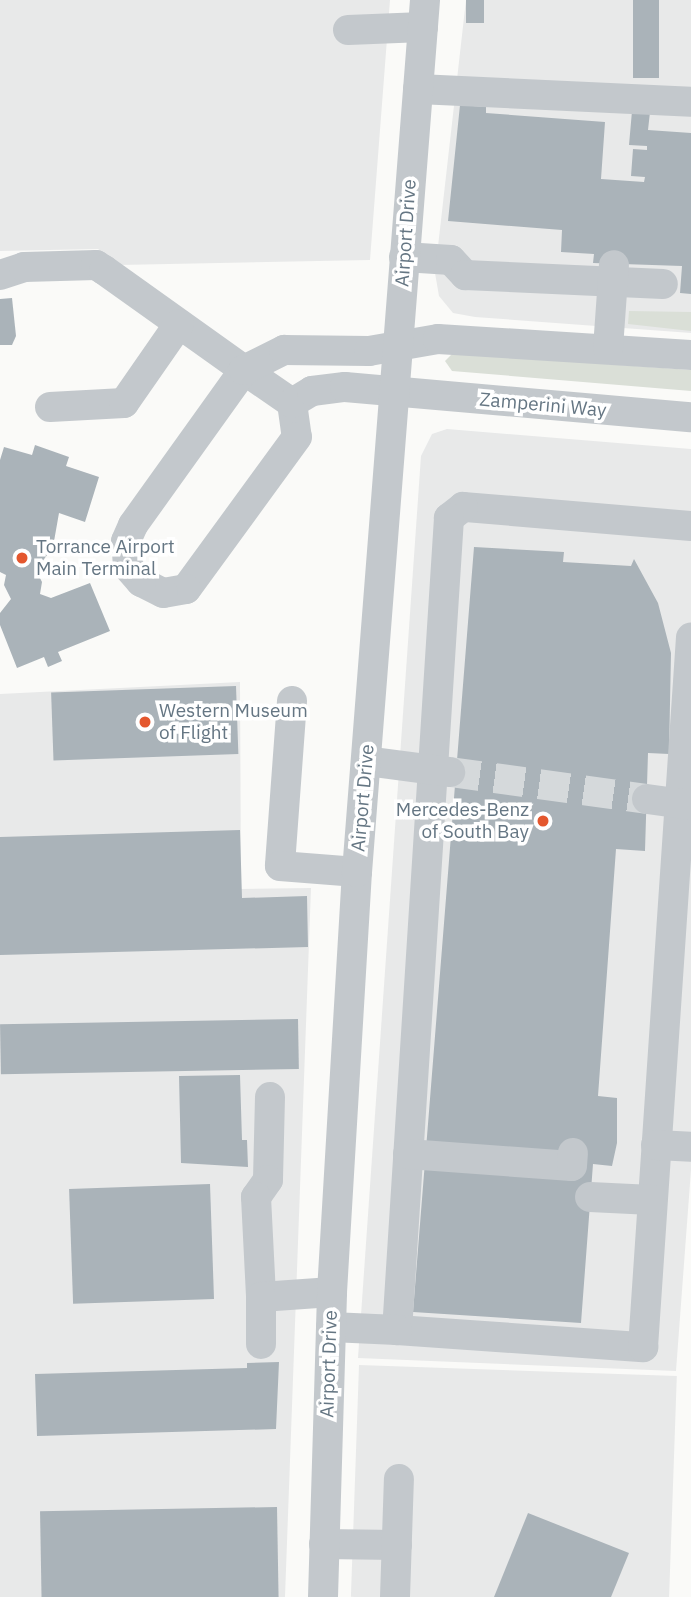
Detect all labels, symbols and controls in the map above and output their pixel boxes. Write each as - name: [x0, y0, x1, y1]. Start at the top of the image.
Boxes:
- street label: Airport Drive: [391, 178, 421, 288]
- street label: Zamperini Way: [479, 388, 607, 422]
- place label: Torrance Airport Main Terminal: [36, 536, 175, 580]
- marker: Torrance Airport Main Terminal: [14, 550, 30, 566]
- place label: Western Museum of Flight: [159, 700, 308, 744]
- marker: Western Museum of Flight: [137, 714, 153, 730]
- street label: Airport Drive: [347, 743, 379, 853]
- place label: Mercedes-Benz of South Bay: [396, 799, 529, 843]
- marker: Mercedes-Benz of South Bay: [535, 813, 551, 829]
- street label: Airport Drive: [316, 1310, 342, 1418]

